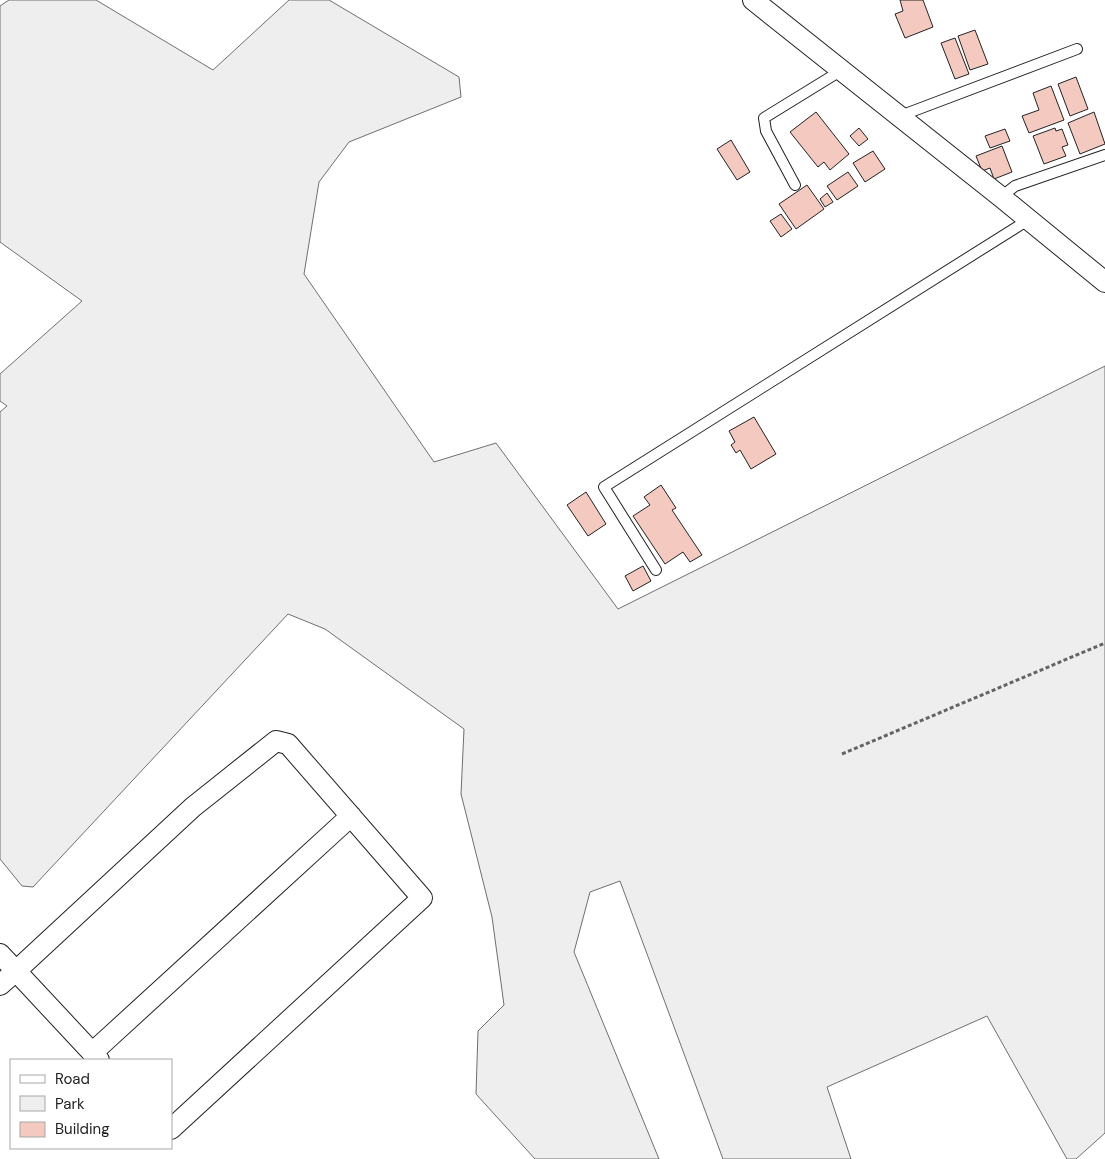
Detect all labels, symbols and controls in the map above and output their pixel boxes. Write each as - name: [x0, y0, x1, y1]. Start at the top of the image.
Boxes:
- legend: [10, 1059, 172, 1149]
- text: Road: [55, 1069, 90, 1089]
- text: Park: [55, 1094, 85, 1114]
- text: Building: [55, 1119, 110, 1139]

